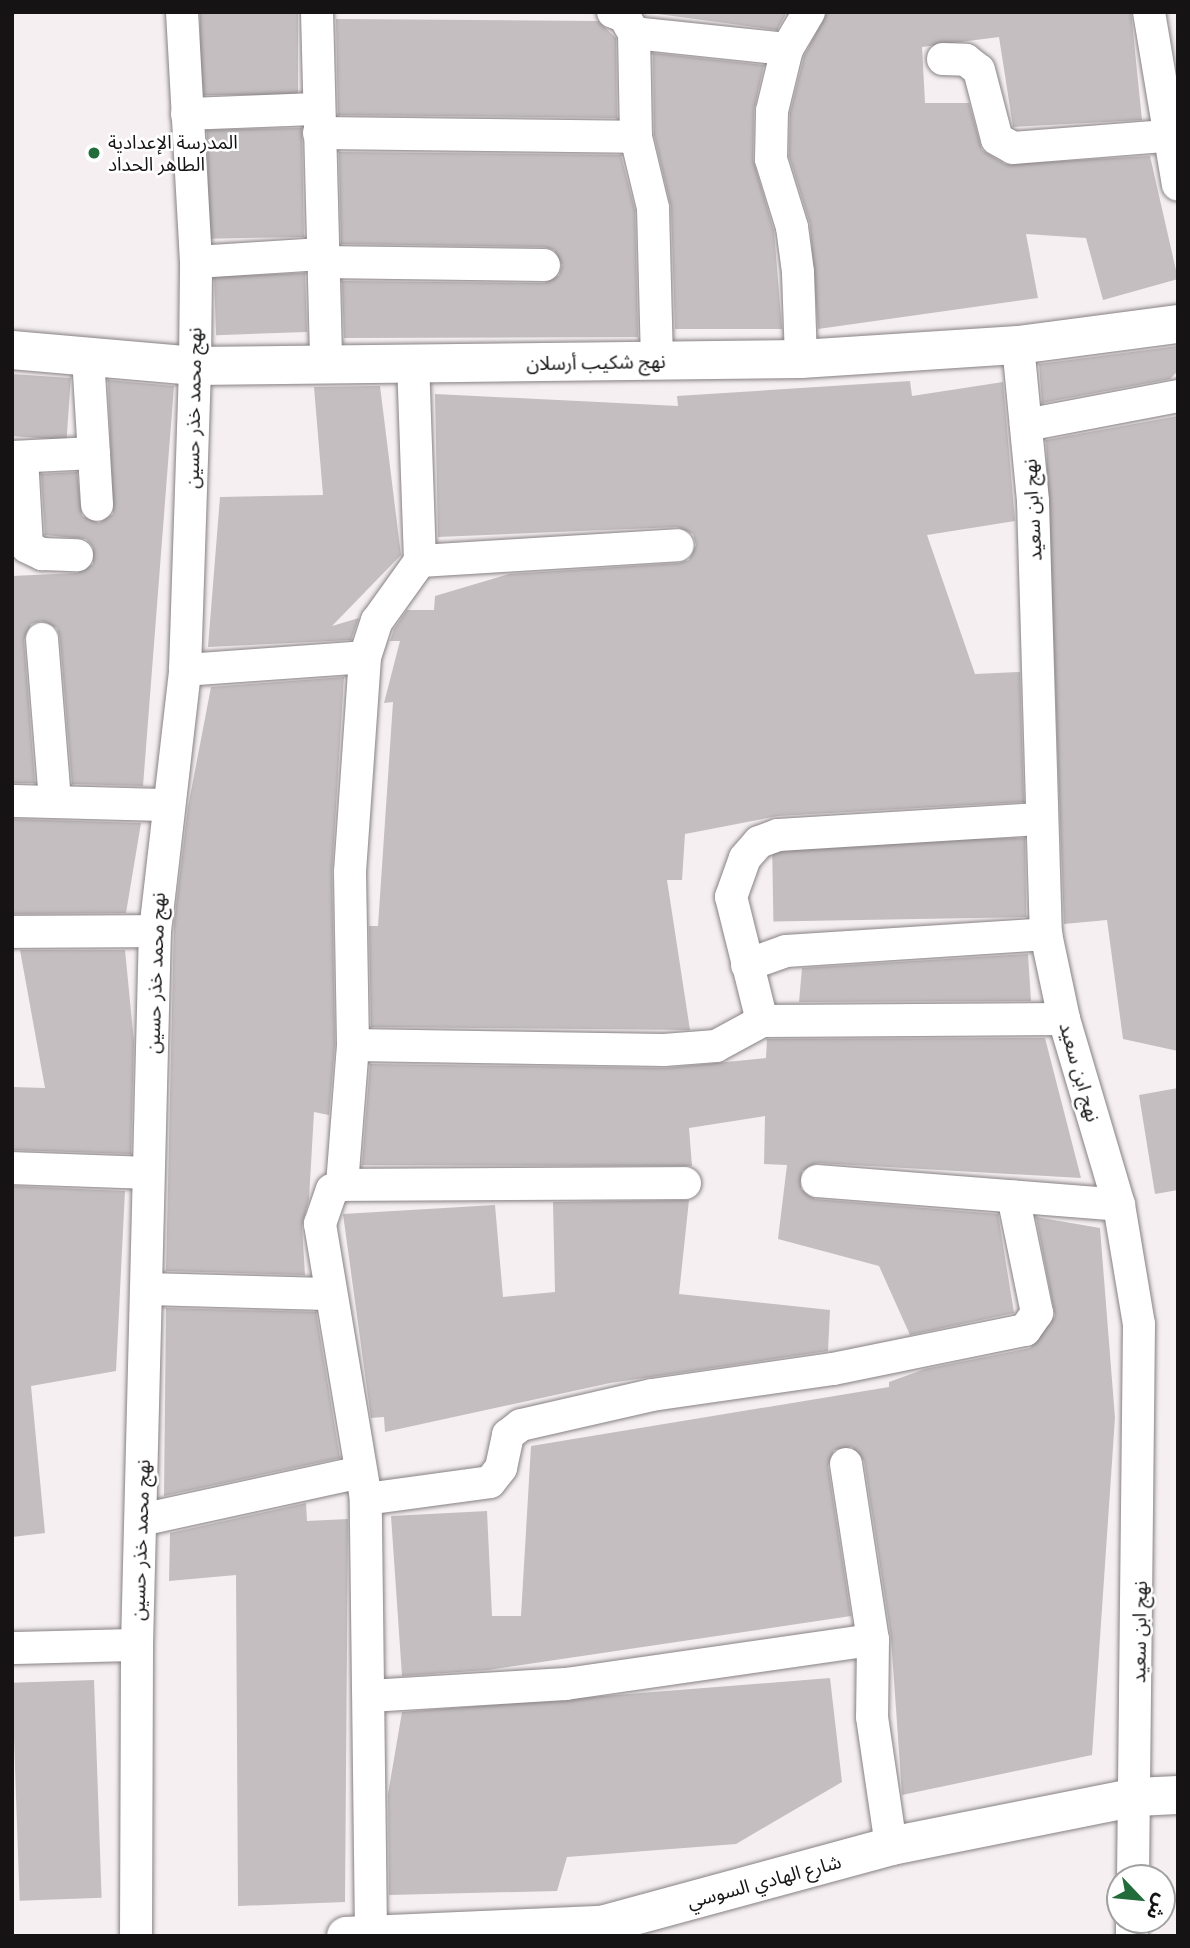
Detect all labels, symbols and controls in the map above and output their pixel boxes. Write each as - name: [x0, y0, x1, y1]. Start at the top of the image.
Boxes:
- place label: المدرسة الإعدادية الطاهر الحداد: [108, 131, 238, 175]
- marker: المدرسة الإعدادية الطاهر الحداد: [86, 145, 102, 161]
- street label: نهج محمد خذر حسين: [180, 327, 206, 489]
- street label: نهج شكيب أرسلان: [526, 349, 666, 375]
- street label: نهج ابن سعيد: [1018, 458, 1046, 562]
- street label: نهج محمد خذر حسين: [141, 892, 169, 1054]
- street label: نهج ابن سعيد: [1055, 1020, 1105, 1124]
- street label: نهج محمد خذر حسين: [126, 1459, 154, 1621]
- street label: نهج ابن سعيد: [1127, 1581, 1151, 1683]
- street label: شارع الهادي السوسي: [685, 1849, 843, 1913]
- north arrow: [1106, 1864, 1176, 1934]
- text: ش: [1142, 1891, 1175, 1924]

